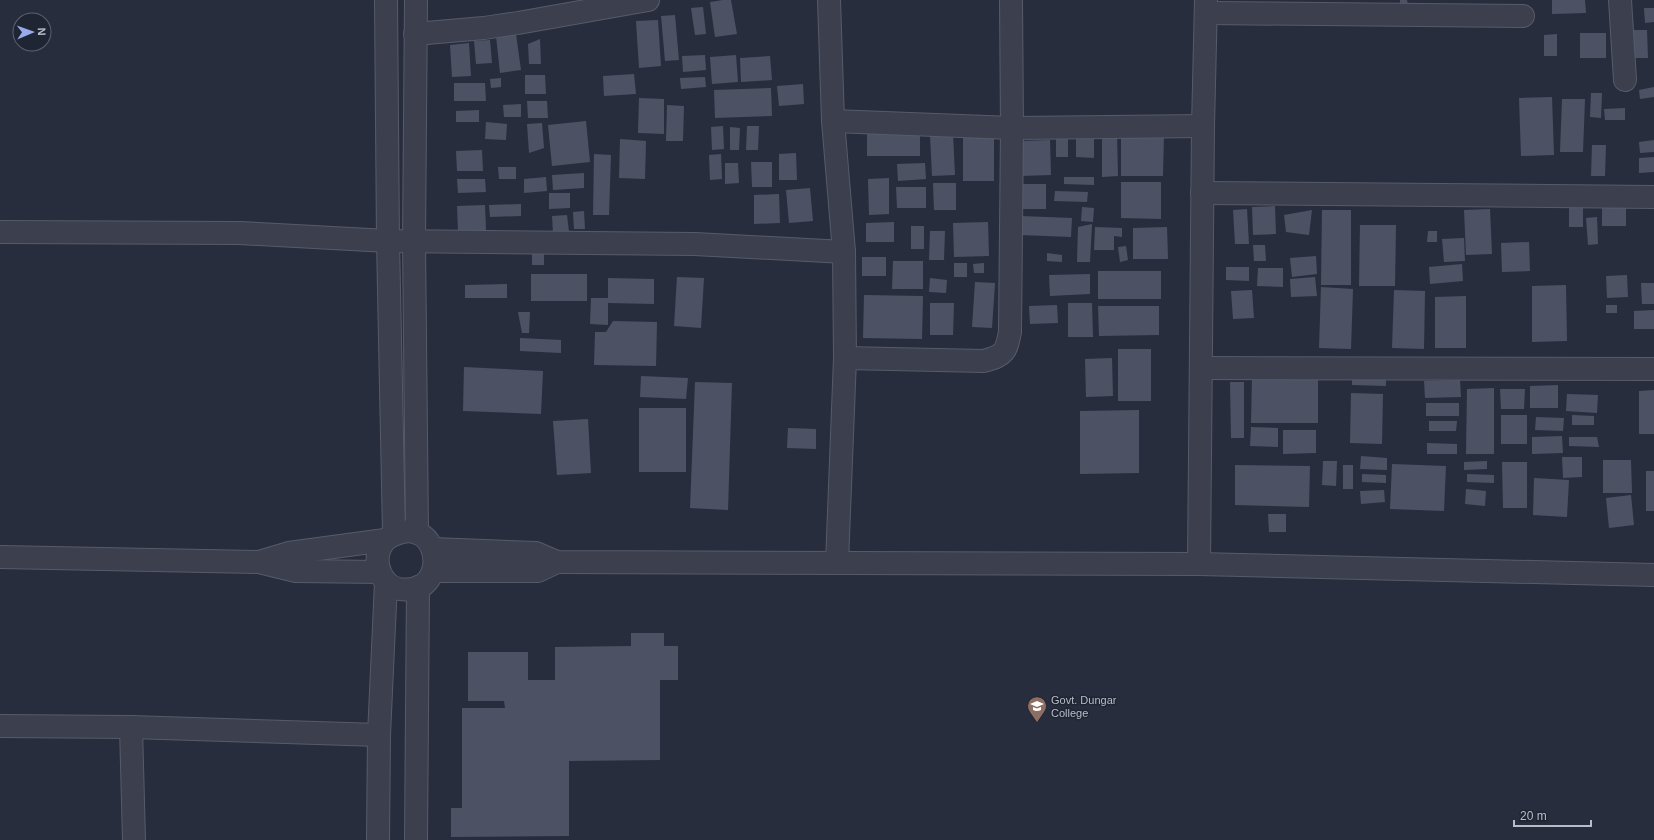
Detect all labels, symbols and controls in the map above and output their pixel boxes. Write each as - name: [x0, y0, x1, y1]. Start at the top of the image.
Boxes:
- north arrow: [12, 12, 52, 52]
- text: N: [36, 27, 48, 36]
- place label: Govt. Dungar College: [1051, 694, 1117, 719]
- school or university icon: Govt. Dungar College: [1026, 695, 1048, 723]
- scale bar: [1514, 802, 1591, 828]
- text: 20 m: [1520, 809, 1547, 823]

